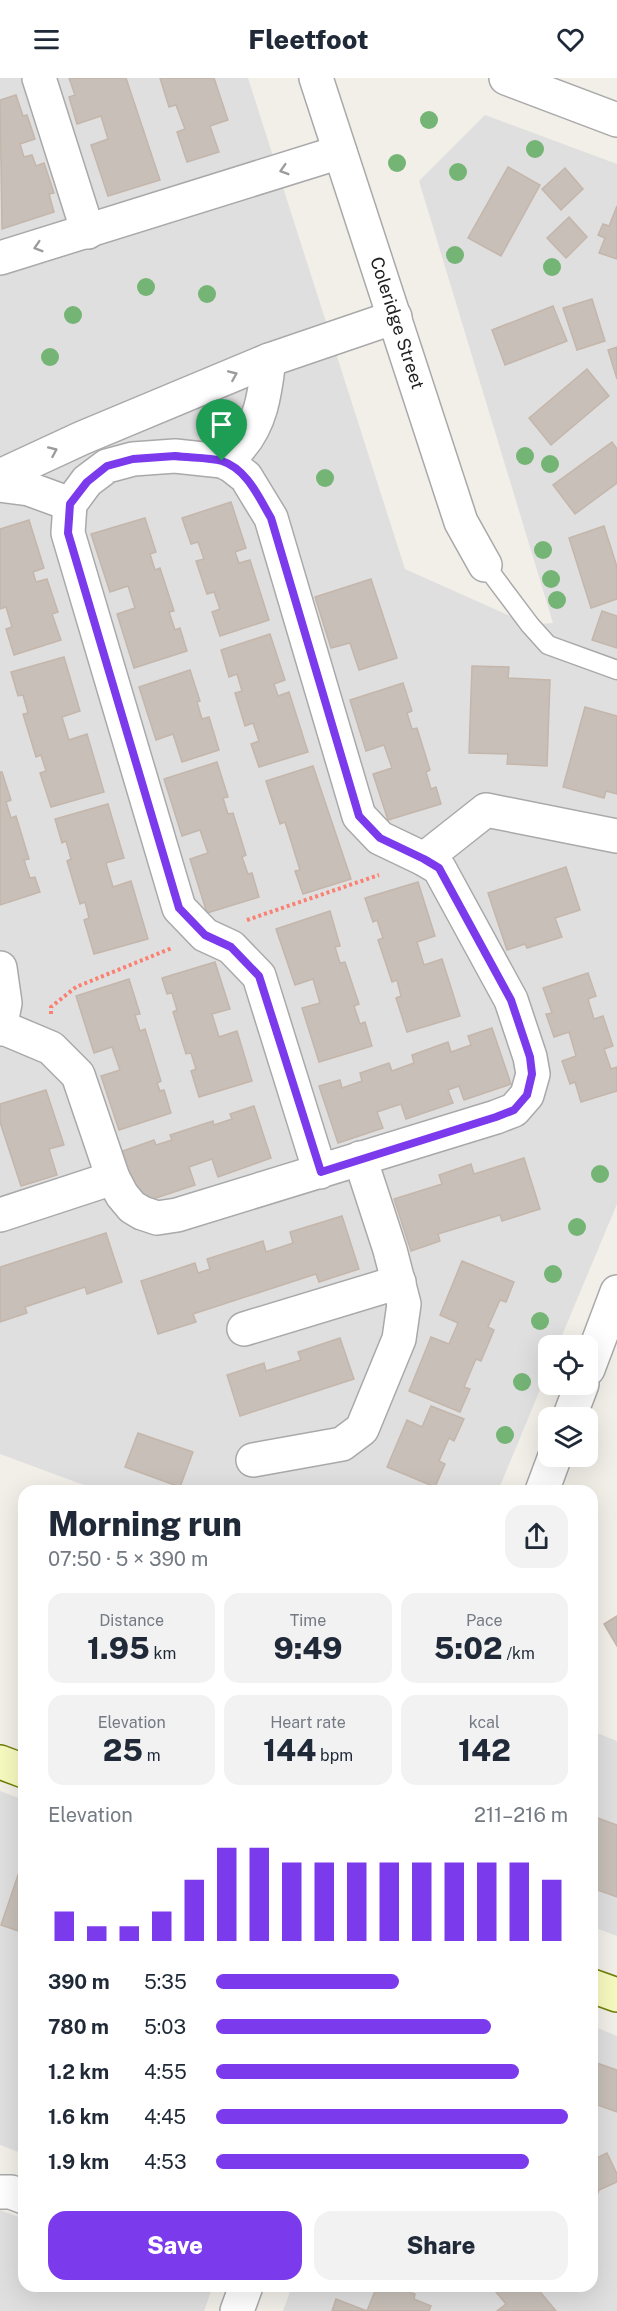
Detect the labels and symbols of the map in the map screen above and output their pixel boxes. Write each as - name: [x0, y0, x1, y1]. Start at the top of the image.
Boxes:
- one-way arrow: [279, 163, 290, 175]
- one-way arrow: [33, 240, 44, 252]
- street label: Coleridge Street: [366, 254, 429, 392]
- one-way arrow: [226, 370, 237, 382]
- pin: [196, 399, 247, 461]
- one-way arrow: [47, 447, 58, 459]

